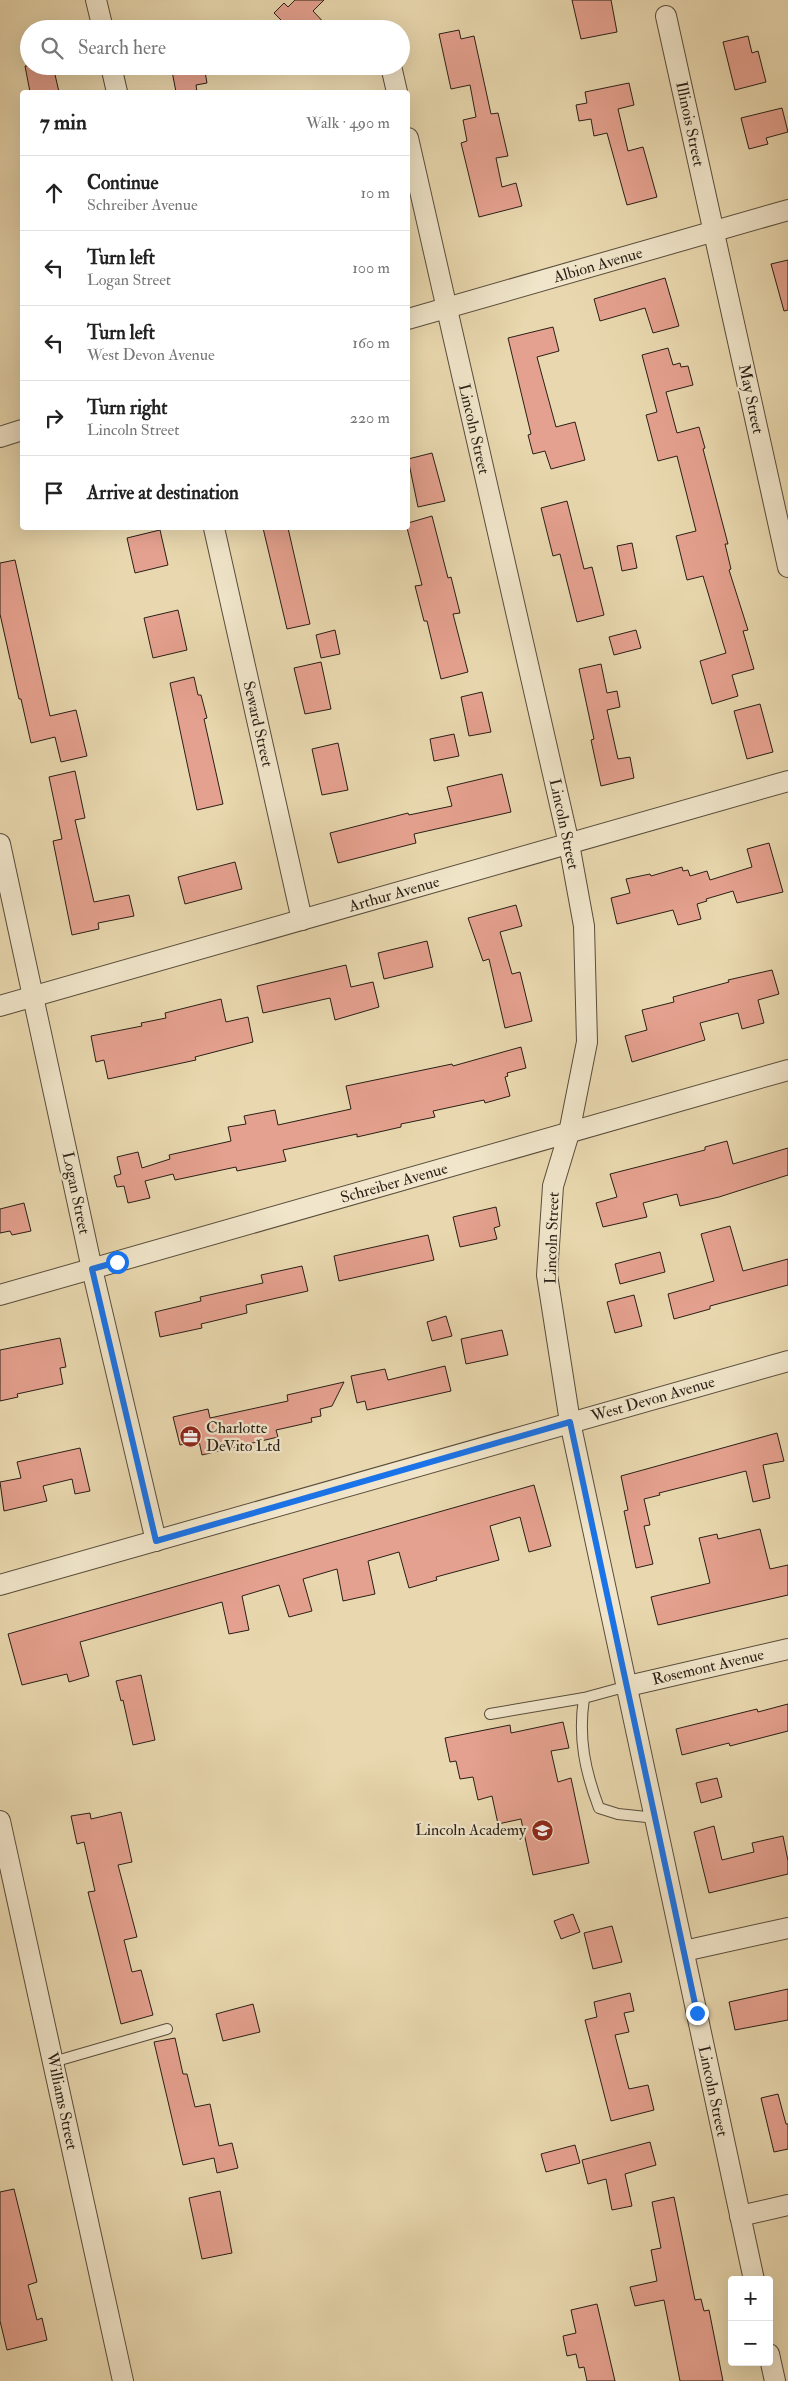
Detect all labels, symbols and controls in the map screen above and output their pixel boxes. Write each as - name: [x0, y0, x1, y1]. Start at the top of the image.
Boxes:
- search box: [20, 20, 410, 75]
- icon: search: [38, 34, 66, 62]
- text: Search here: [78, 36, 166, 60]
- street label: Illinois Street: [671, 80, 709, 168]
- text: 7 min: [40, 109, 87, 136]
- text: Walk · 490 m: [306, 113, 390, 133]
- text: Continue: [87, 171, 158, 195]
- icon: ahead: [40, 179, 68, 207]
- text: 10 m: [360, 183, 390, 203]
- text: Schreiber Avenue: [87, 195, 198, 215]
- street label: Albion Avenue: [550, 243, 645, 288]
- text: Turn left: [87, 246, 155, 270]
- icon: left: [40, 254, 68, 282]
- text: 100 m: [352, 258, 390, 278]
- text: Logan Street: [87, 270, 171, 290]
- text: Turn left: [87, 321, 155, 345]
- icon: left: [40, 329, 68, 357]
- text: 160 m: [352, 333, 390, 353]
- text: West Devon Avenue: [87, 345, 215, 365]
- street label: May Street: [734, 362, 768, 436]
- street label: Lincoln Street: [454, 382, 494, 476]
- text: Turn right: [87, 396, 167, 420]
- icon: right: [40, 404, 68, 432]
- text: 220 m: [350, 408, 390, 428]
- text: Lincoln Street: [87, 420, 179, 440]
- icon: arrive: [40, 479, 68, 507]
- text: Arrive at destination: [87, 481, 239, 505]
- street label: Seward Street: [238, 679, 278, 769]
- street label: Lincoln Street: [545, 777, 583, 871]
- street label: Arthur Avenue: [345, 871, 442, 917]
- street label: Logan Street: [57, 1150, 95, 1236]
- street label: Schreiber Avenue: [338, 1158, 450, 1208]
- street label: Lincoln Street: [540, 1191, 564, 1285]
- route start: [106, 1251, 129, 1274]
- street label: West Devon Avenue: [588, 1372, 717, 1426]
- place label: Charlotte DeVito Ltd: [206, 1418, 280, 1456]
- office icon: Charlotte DeVito Ltd: [178, 1425, 202, 1449]
- street label: Rosemont Avenue: [650, 1644, 766, 1690]
- school or university icon: Lincoln Academy: [530, 1818, 554, 1842]
- place label: Lincoln Academy: [415, 1820, 527, 1840]
- route end: [686, 2002, 709, 2025]
- street label: Lincoln Street: [694, 2044, 732, 2138]
- street label: Williams Street: [42, 2049, 82, 2152]
- map controls: [728, 2276, 773, 2366]
- button: +: [728, 2276, 773, 2321]
- button: −: [728, 2321, 773, 2366]

